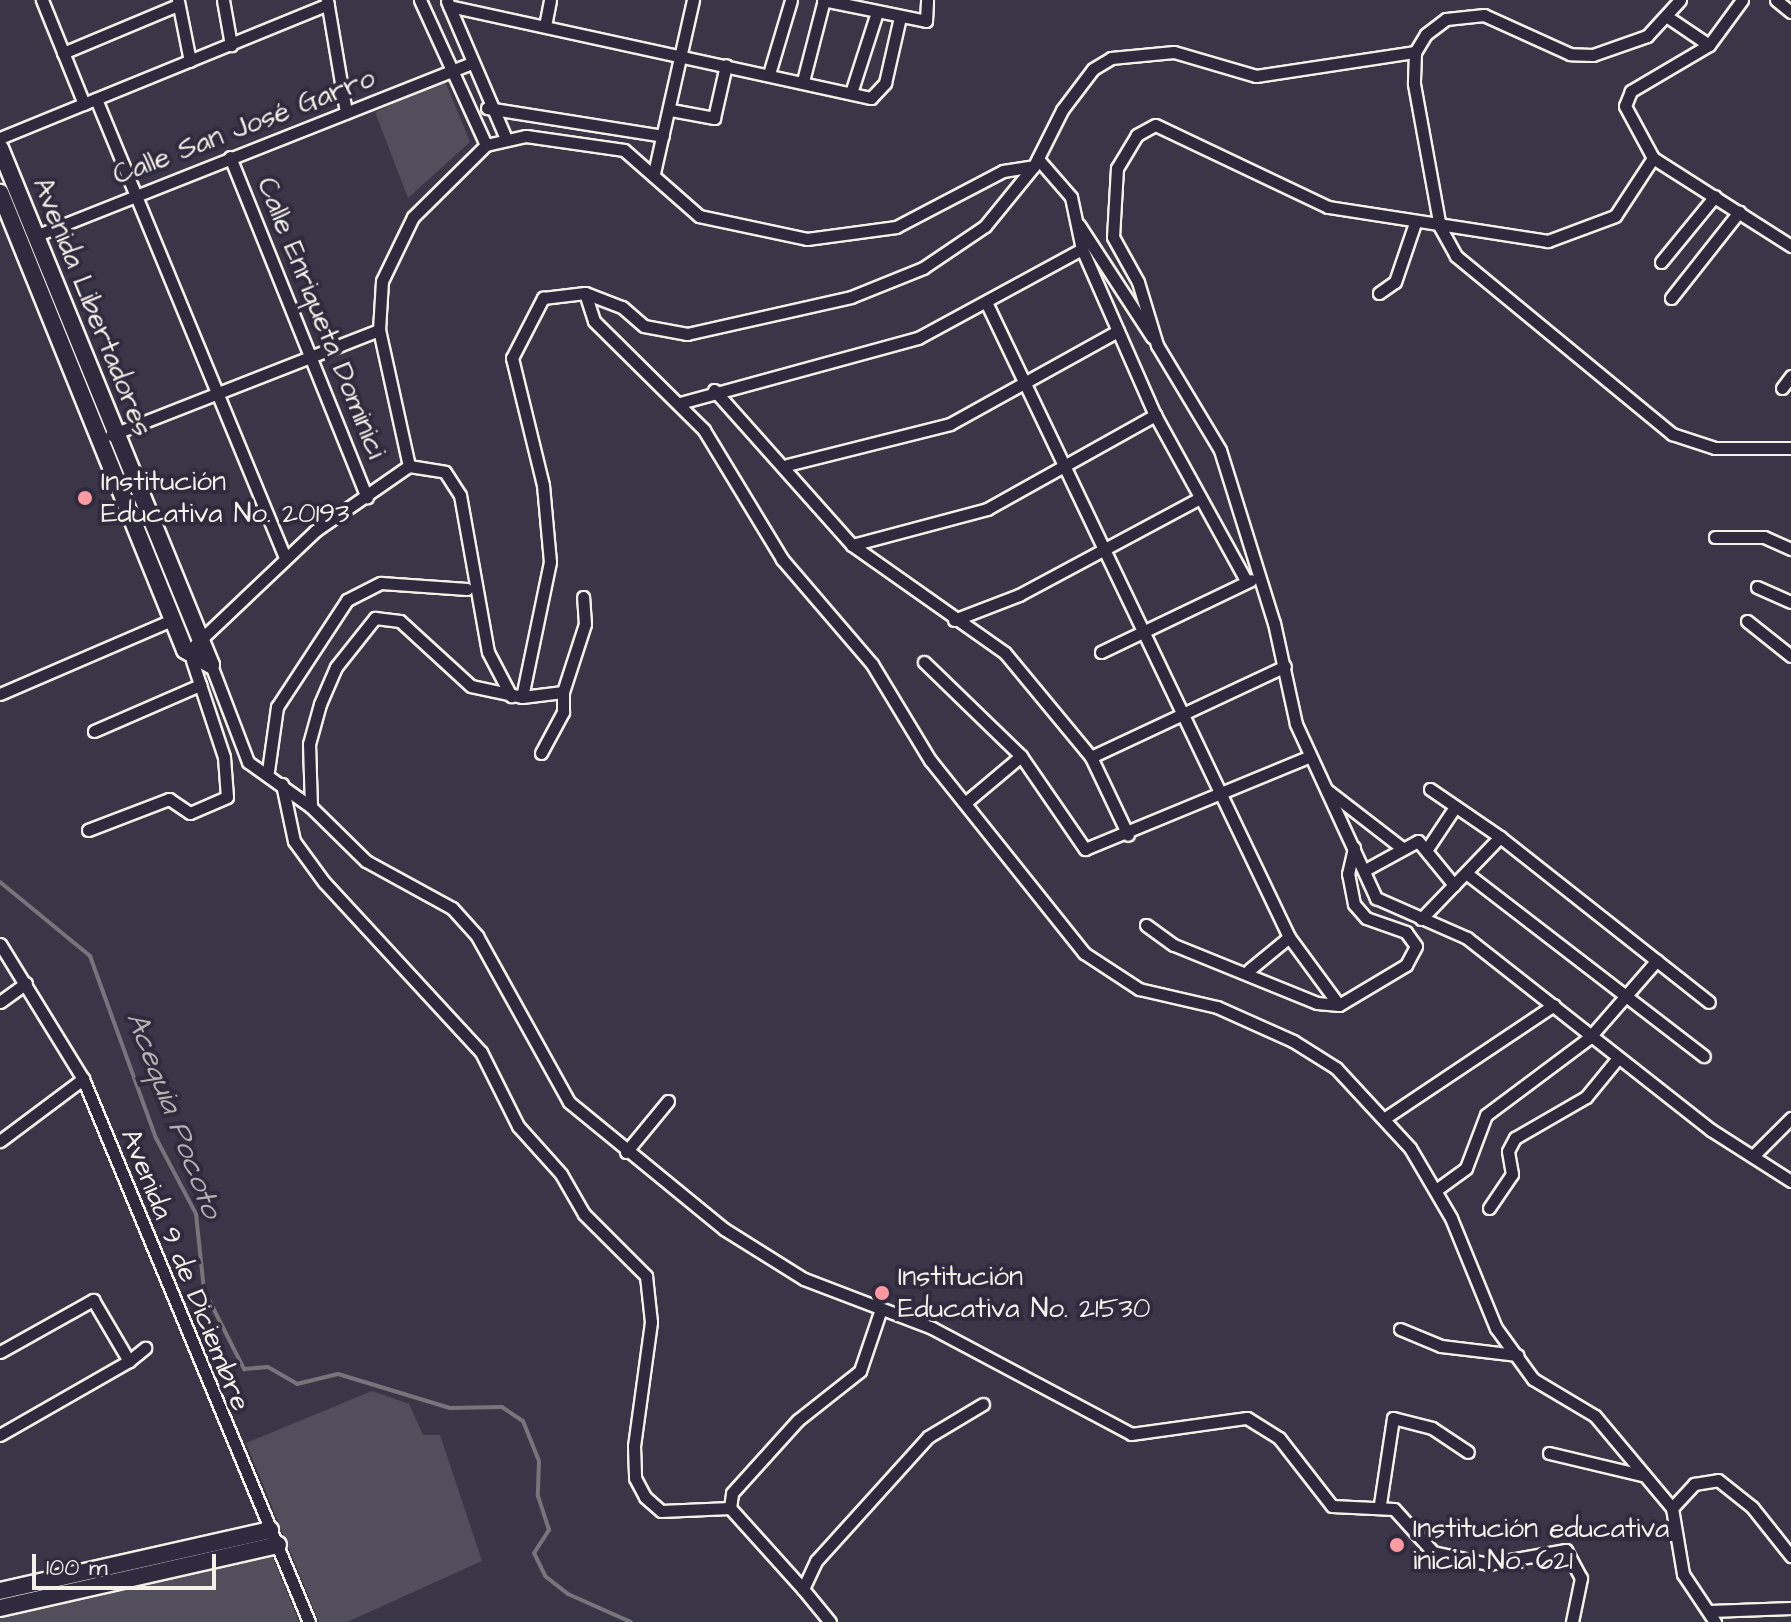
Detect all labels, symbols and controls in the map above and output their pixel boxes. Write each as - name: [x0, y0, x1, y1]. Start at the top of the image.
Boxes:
- street label: Calle San José Garro: [108, 62, 380, 192]
- street label: Avenida Libertadores: [25, 173, 159, 441]
- street label: Calle Enriqueta Dominici: [249, 173, 393, 463]
- place label: Institución Educativa No. 20193: [101, 465, 350, 531]
- marker: Institución Educativa No. 20193: [76, 489, 94, 507]
- water label: Acequia Pocoto: [118, 1007, 230, 1223]
- street label: Avenida 9 de Diciembre: [113, 1124, 257, 1416]
- place label: Institución Educativa No. 21530: [898, 1260, 1150, 1326]
- marker: Institución Educativa No. 21530: [873, 1284, 891, 1302]
- place label: Institución educativa inicial No. 621: [1413, 1512, 1669, 1578]
- marker: Institución educativa inicial No. 621: [1388, 1536, 1406, 1554]
- scale bar: [36, 1538, 220, 1588]
- text: 100 m: [46, 1551, 108, 1585]

